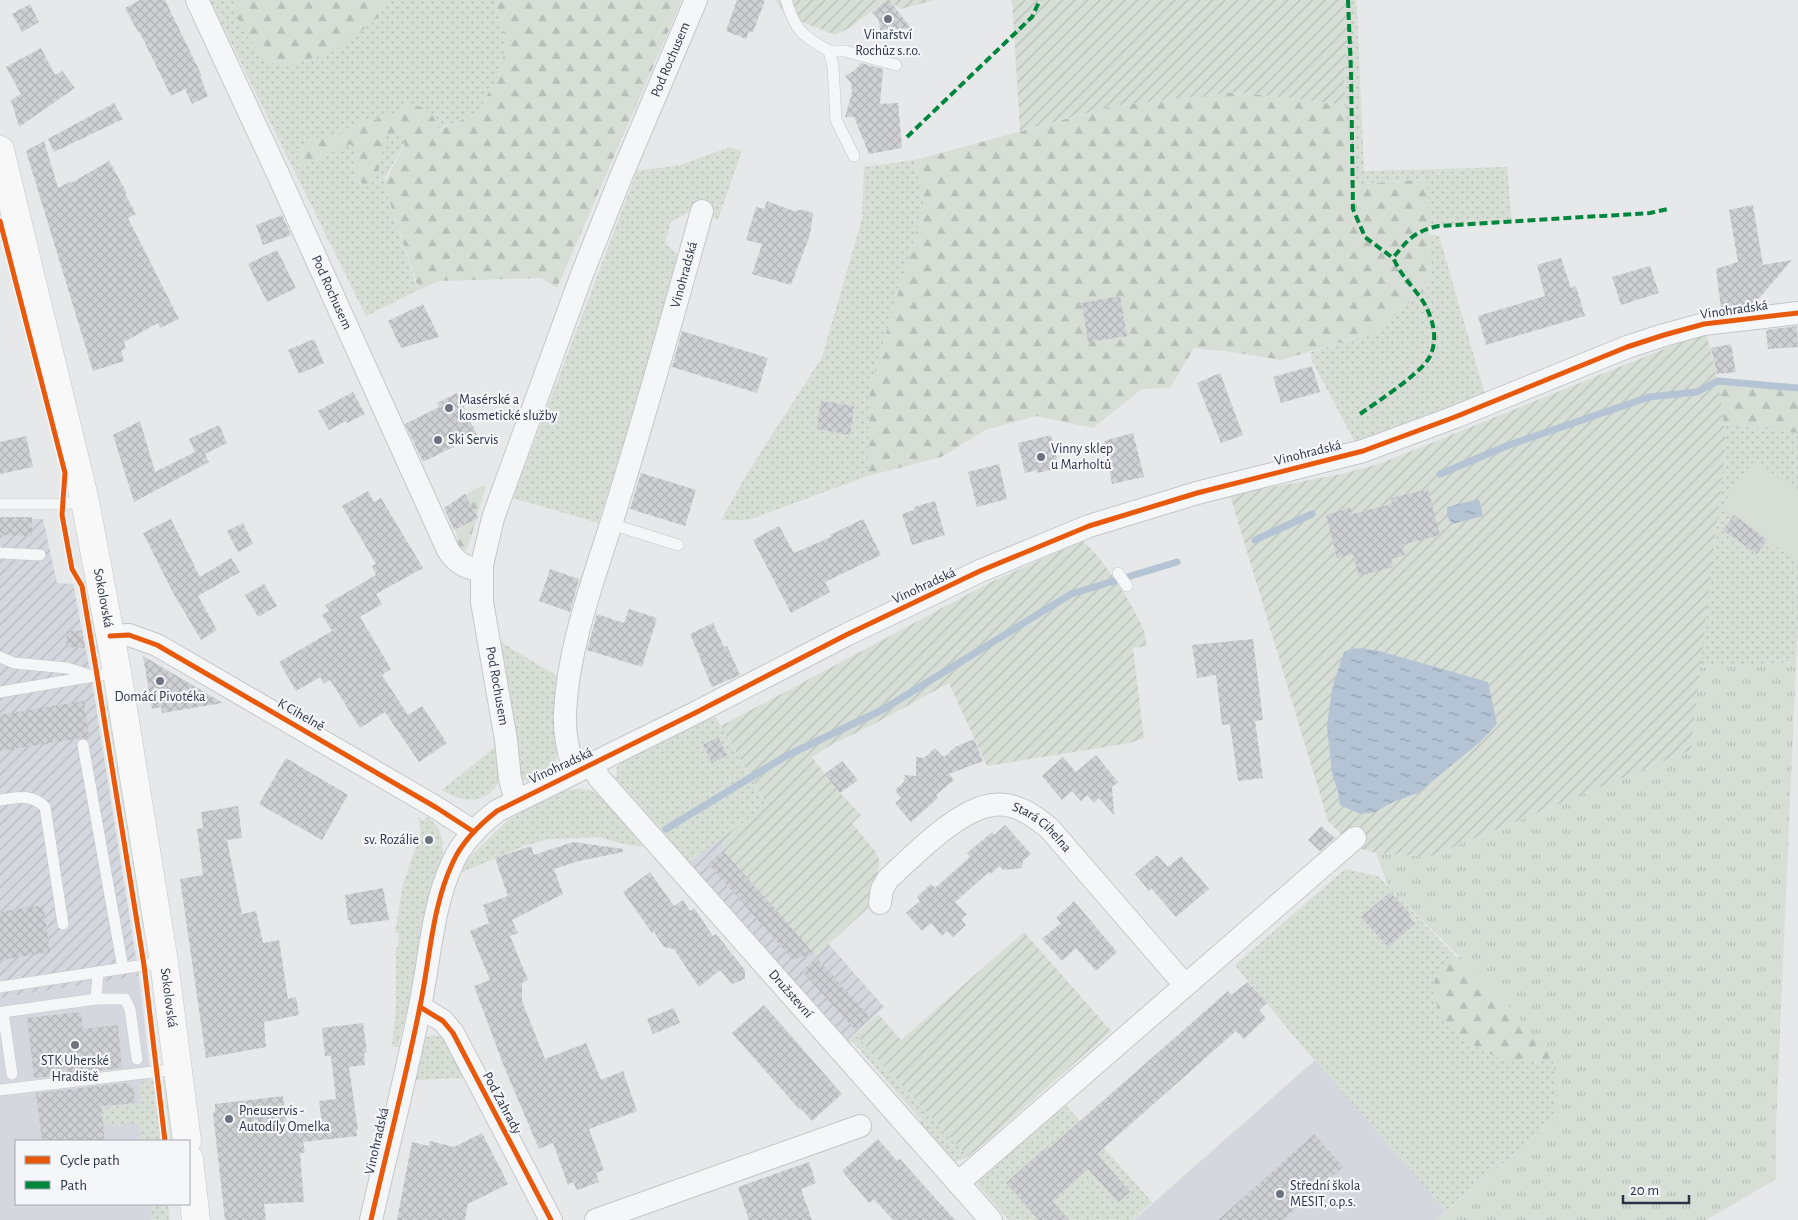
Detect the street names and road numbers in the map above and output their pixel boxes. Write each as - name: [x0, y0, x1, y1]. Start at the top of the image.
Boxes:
- street label: Pod Rochusem: [649, 20, 693, 99]
- street label: Vinohradská: [668, 240, 700, 310]
- street label: Pod Rochusem: [309, 253, 354, 332]
- street label: Vinohradská: [1699, 298, 1769, 322]
- street label: Vinohradská: [1273, 438, 1343, 468]
- street label: Vinohradská: [890, 565, 958, 607]
- street label: Sokolovská: [91, 567, 116, 630]
- street label: Pod Rochusem: [483, 645, 511, 727]
- street label: K Cihelně: [275, 696, 327, 734]
- street label: Vinohradská: [527, 745, 595, 787]
- street label: Stará Cihelna: [1010, 800, 1074, 855]
- street label: Sokolovská: [158, 967, 179, 1029]
- street label: Družstevní: [766, 967, 816, 1021]
- street label: Pod Zahrady: [480, 1070, 524, 1136]
- street label: Vinohradská: [362, 1106, 392, 1176]

